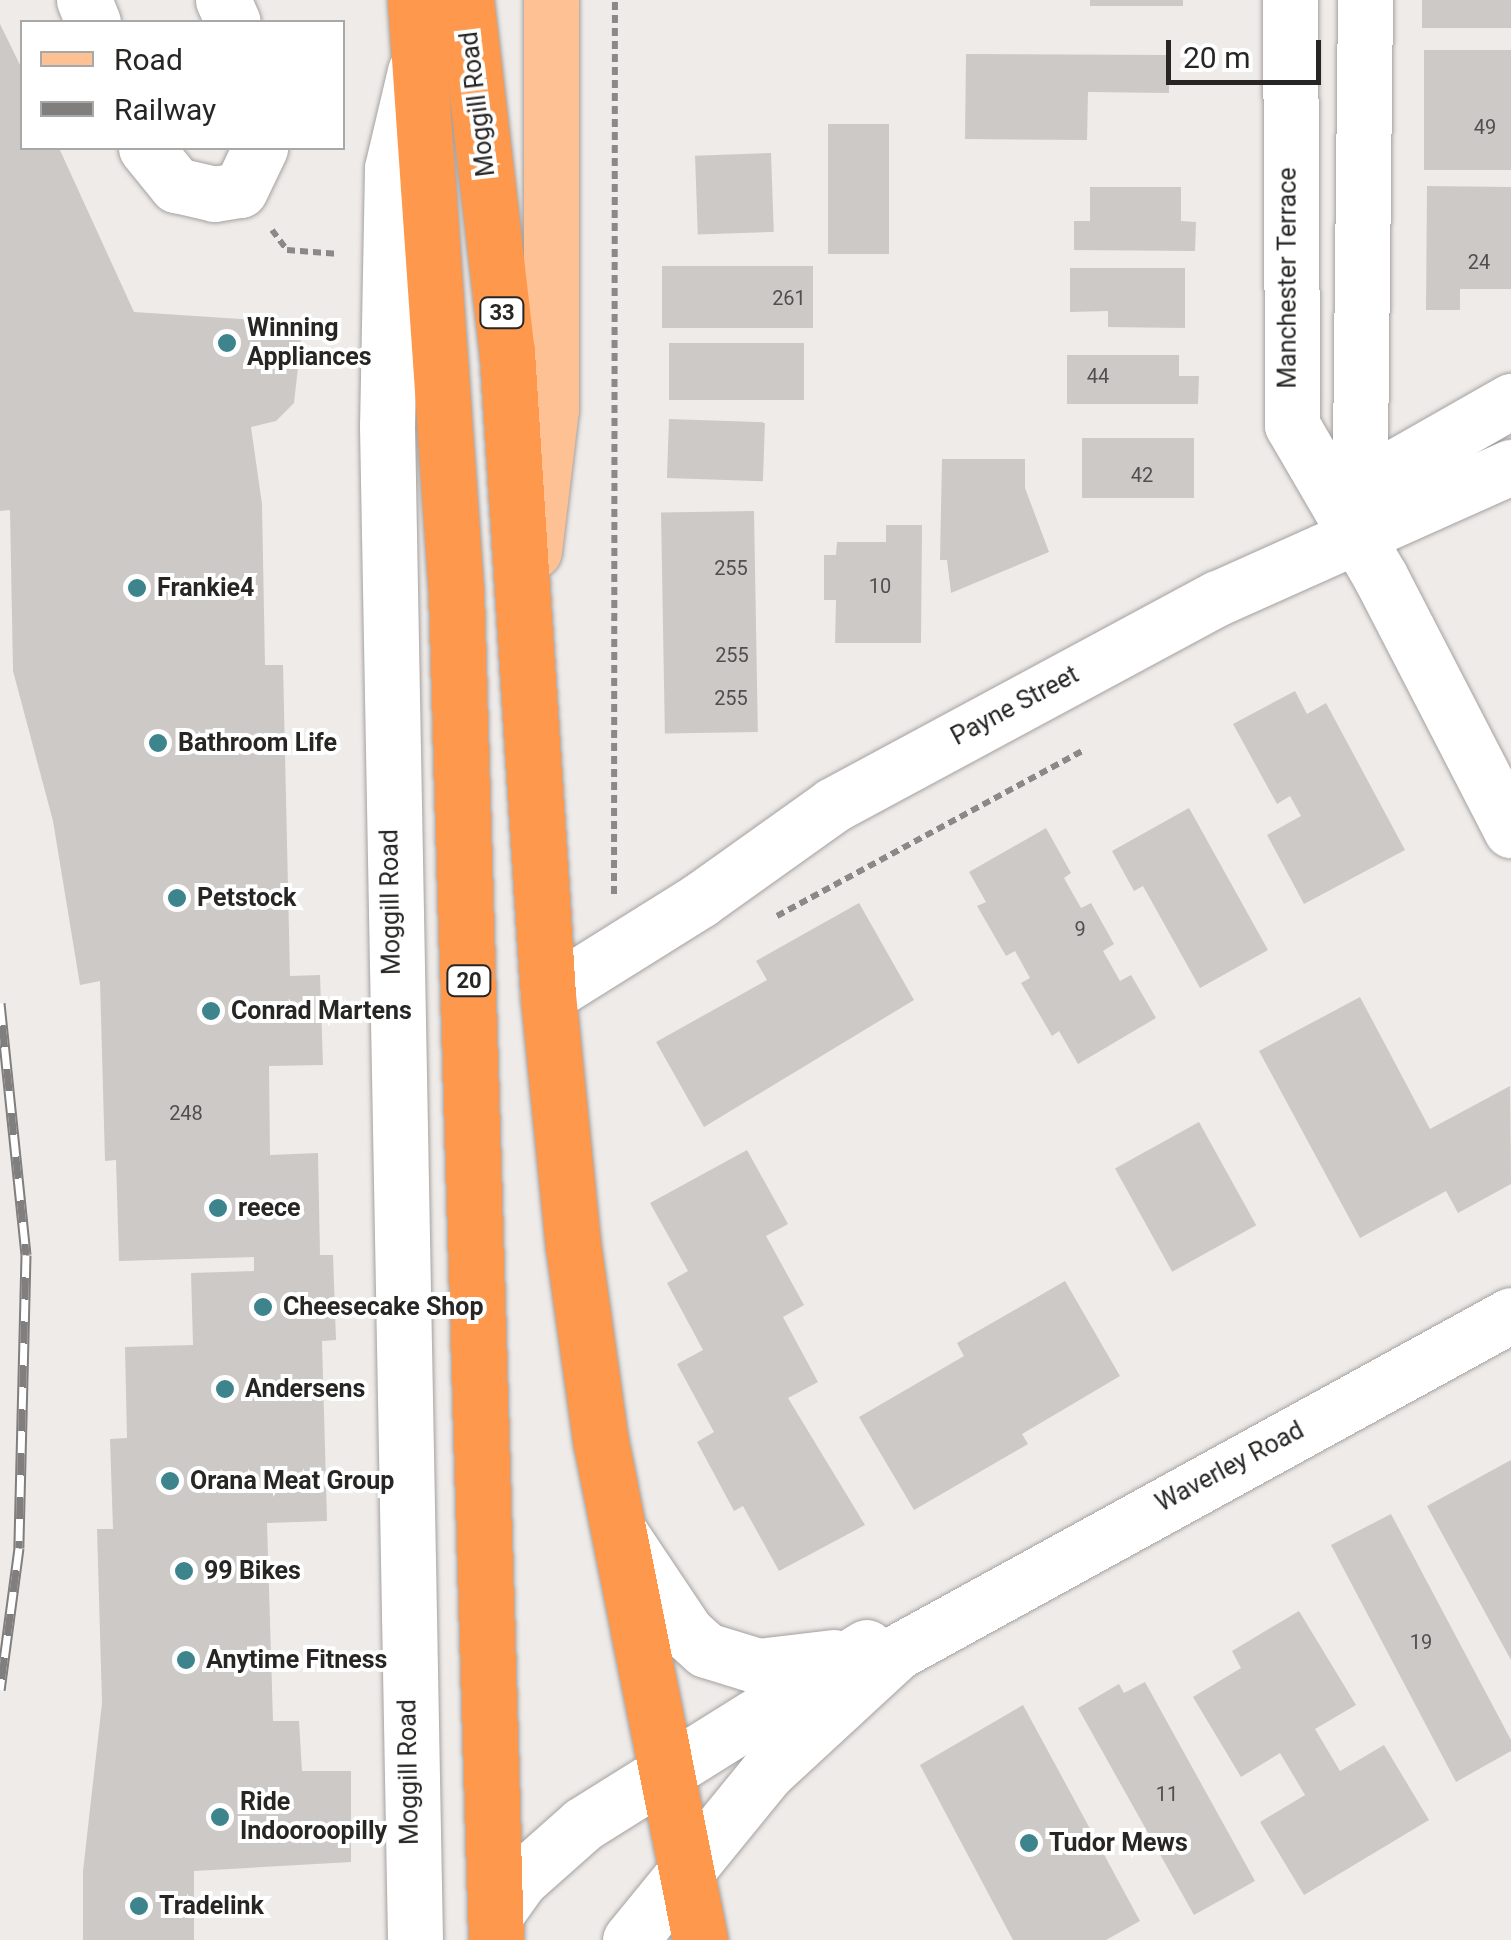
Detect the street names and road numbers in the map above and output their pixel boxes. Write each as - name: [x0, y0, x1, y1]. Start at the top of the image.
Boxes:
- street label: Moggill Road: [454, 30, 502, 178]
- street label: Manchester Terrace: [1273, 167, 1303, 389]
- road number: 33: [477, 296, 527, 330]
- street label: Payne Street: [946, 660, 1084, 752]
- street label: Moggill Road: [375, 829, 407, 975]
- road number: 20: [444, 964, 494, 998]
- street label: Waverley Road: [1151, 1415, 1309, 1519]
- street label: Moggill Road: [393, 1699, 425, 1845]

